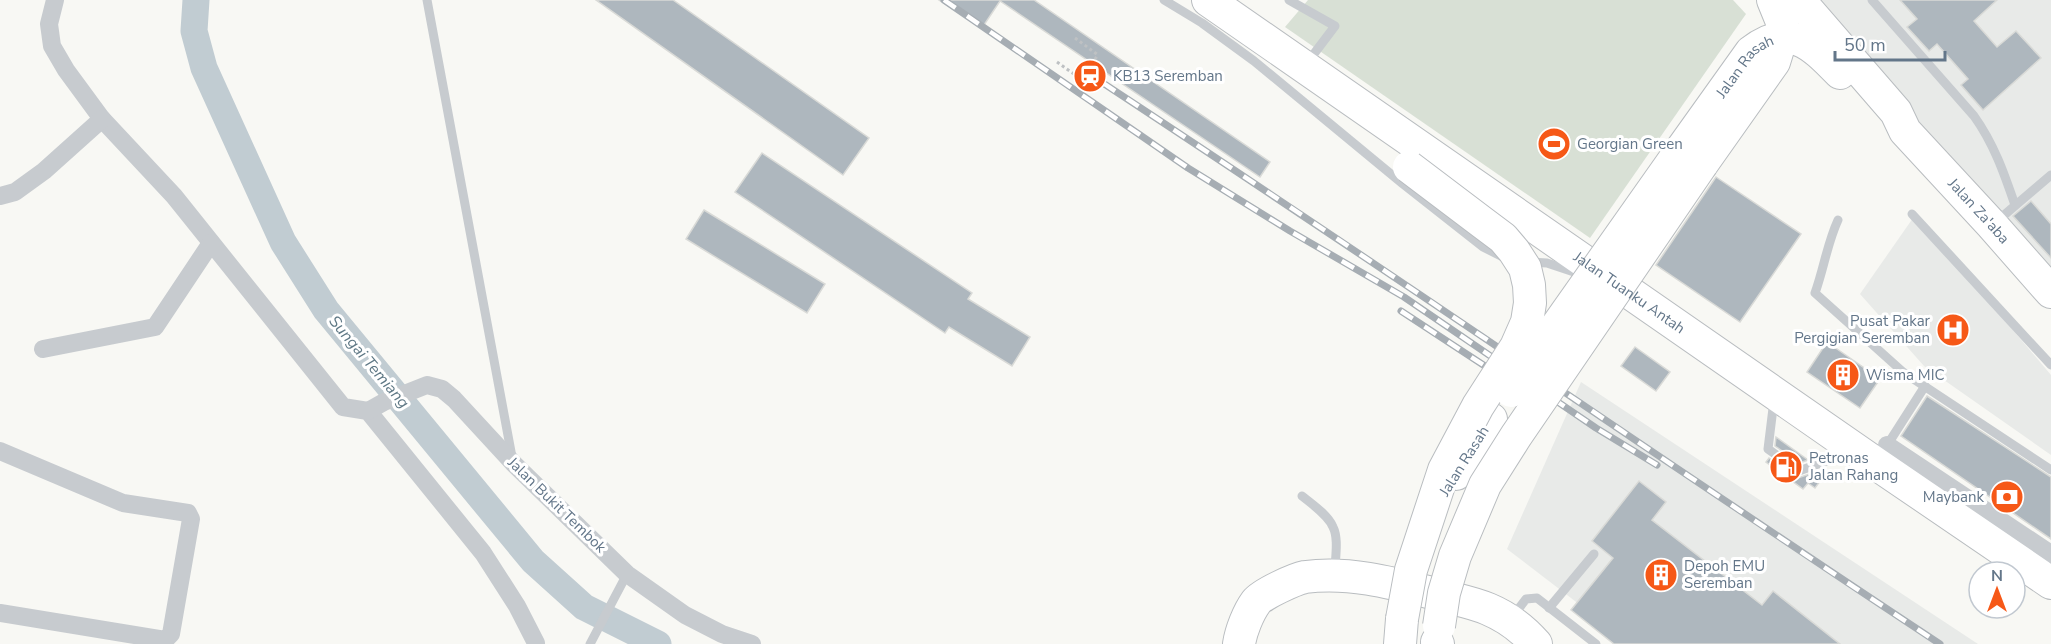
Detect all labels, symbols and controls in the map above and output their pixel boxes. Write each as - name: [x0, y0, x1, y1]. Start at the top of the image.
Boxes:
- scale bar: [1835, 24, 1944, 62]
- street label: Jalan Rasah: [1711, 30, 1777, 103]
- text: 50 m: [1844, 33, 1886, 57]
- station icon: KB13 Seremban: [1072, 58, 1108, 94]
- place label: KB13 Seremban: [1113, 66, 1223, 86]
- sports icon: Georgian Green: [1536, 126, 1572, 162]
- place label: Georgian Green: [1577, 134, 1683, 154]
- street label: Jalan Za'aba: [1943, 173, 2014, 248]
- street label: Jalan Tuanku Antah: [1569, 246, 1689, 338]
- water label: Sungai Temiang: [324, 311, 414, 413]
- place label: Pusat Pakar Pergigian Seremban: [1794, 311, 1931, 348]
- hospital icon: Pusat Pakar Pergigian Seremban: [1935, 312, 1971, 348]
- building icon: Wisma MIC: [1825, 357, 1861, 393]
- place label: Wisma MIC: [1866, 365, 1945, 385]
- street label: Jalan Rasah: [1434, 422, 1493, 501]
- place label: Petronas Jalan Rahang: [1808, 448, 1898, 485]
- fuel station icon: Petronas Jalan Rahang: [1768, 449, 1804, 485]
- street label: Jalan Bukit Tembok: [503, 452, 611, 558]
- bank icon: Maybank: [1989, 479, 2025, 515]
- place label: Maybank: [1923, 487, 1984, 507]
- place label: Depoh EMU Seremban: [1684, 556, 1765, 593]
- building icon: Depoh EMU Seremban: [1643, 557, 1679, 593]
- north arrow: [1967, 560, 2027, 620]
- text: N: [1991, 565, 2003, 587]

